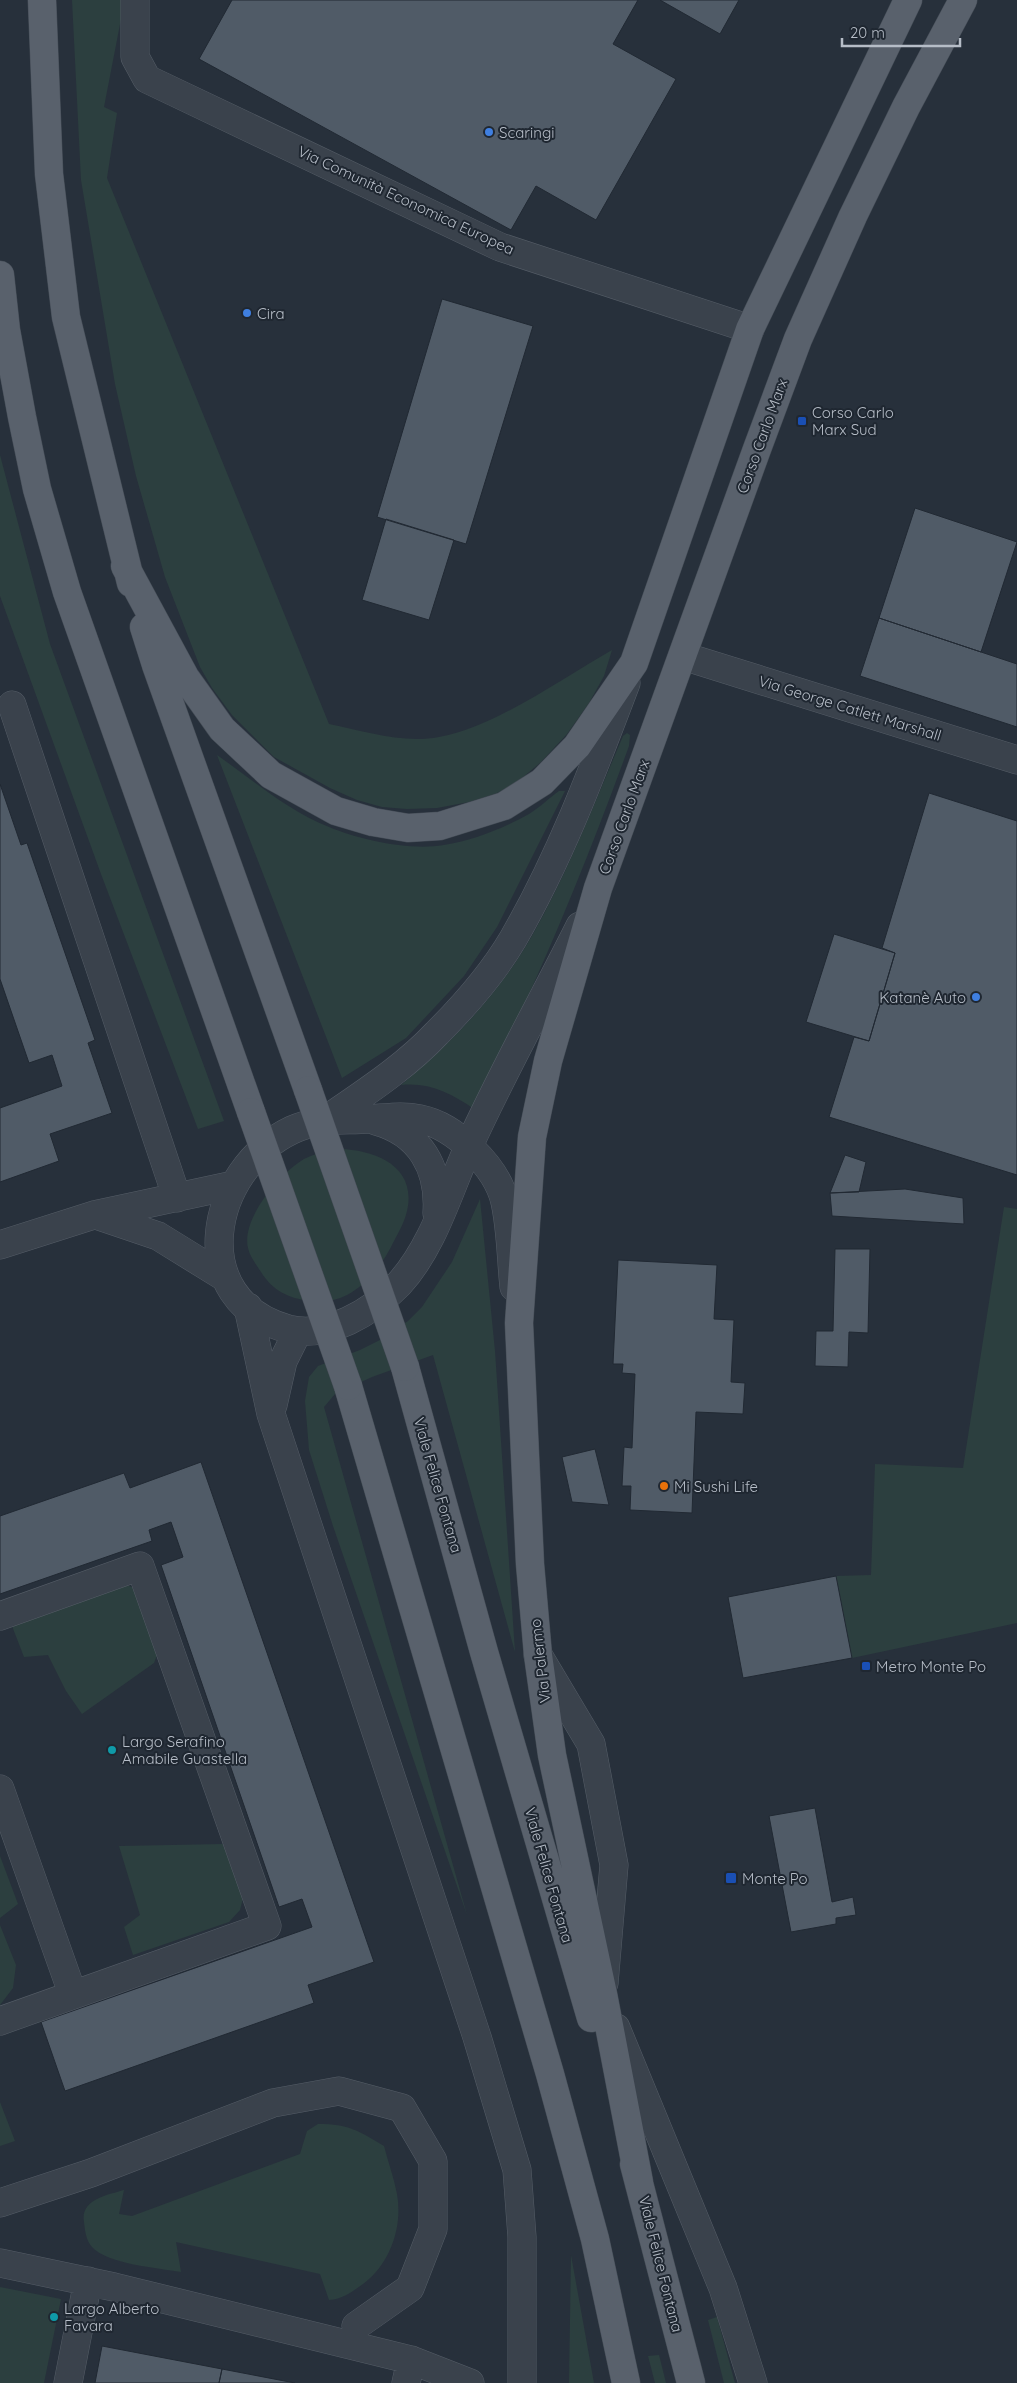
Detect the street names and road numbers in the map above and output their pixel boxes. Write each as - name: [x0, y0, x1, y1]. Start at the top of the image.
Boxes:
- street label: Via Comunità Economica Europea: [295, 141, 517, 259]
- street label: Corso Carlo Marx: [732, 376, 792, 496]
- street label: Via George Catlett Marshall: [756, 671, 944, 745]
- street label: Corso Carlo Marx: [594, 757, 654, 877]
- street label: Viale Felice Fontana: [410, 1415, 466, 1555]
- street label: Via Palermo: [525, 1618, 555, 1704]
- street label: Viale Felice Fontana: [521, 1805, 577, 1945]
- street label: Viale Felice Fontana: [635, 2194, 687, 2334]

